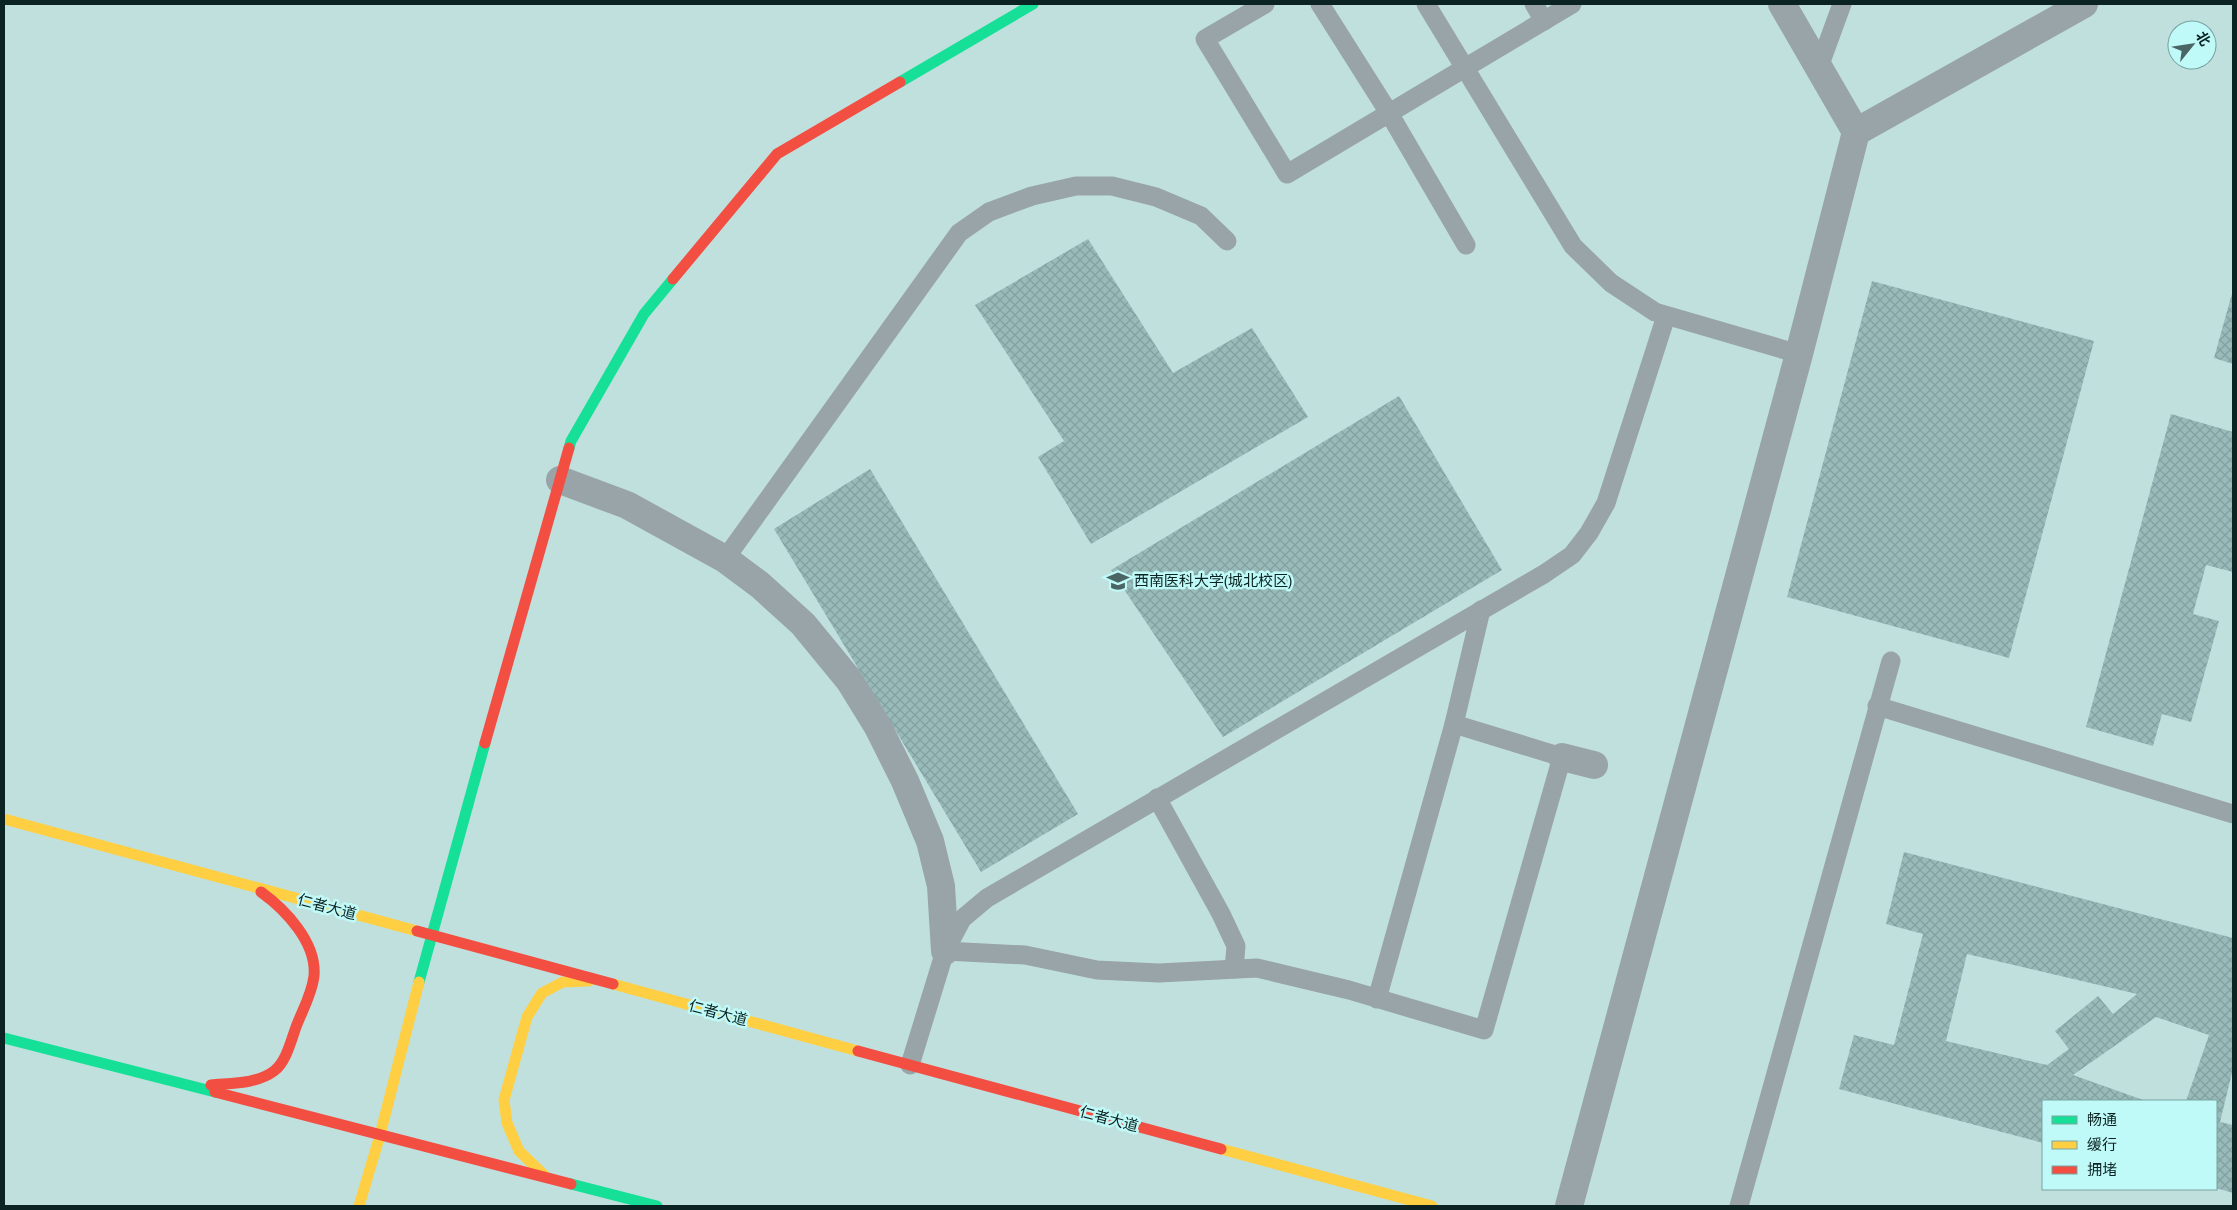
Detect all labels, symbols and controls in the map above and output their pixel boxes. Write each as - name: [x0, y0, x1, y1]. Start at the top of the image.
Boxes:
- north arrow: [2167, 20, 2217, 70]
- text: 北: [2192, 28, 2215, 49]
- school or university icon: 西南医科大学(城北校区): [1105, 568, 1131, 594]
- place label: 西南医科大学(城北校区): [1134, 570, 1292, 591]
- street label: 仁者大道: [295, 889, 359, 924]
- street label: 仁者大道: [686, 995, 750, 1030]
- legend: [2042, 1100, 2217, 1190]
- street label: 仁者大道: [1077, 1101, 1141, 1136]
- text: 畅通: [2087, 1109, 2117, 1130]
- text: 缓行: [2087, 1134, 2117, 1155]
- text: 拥堵: [2087, 1159, 2117, 1180]

